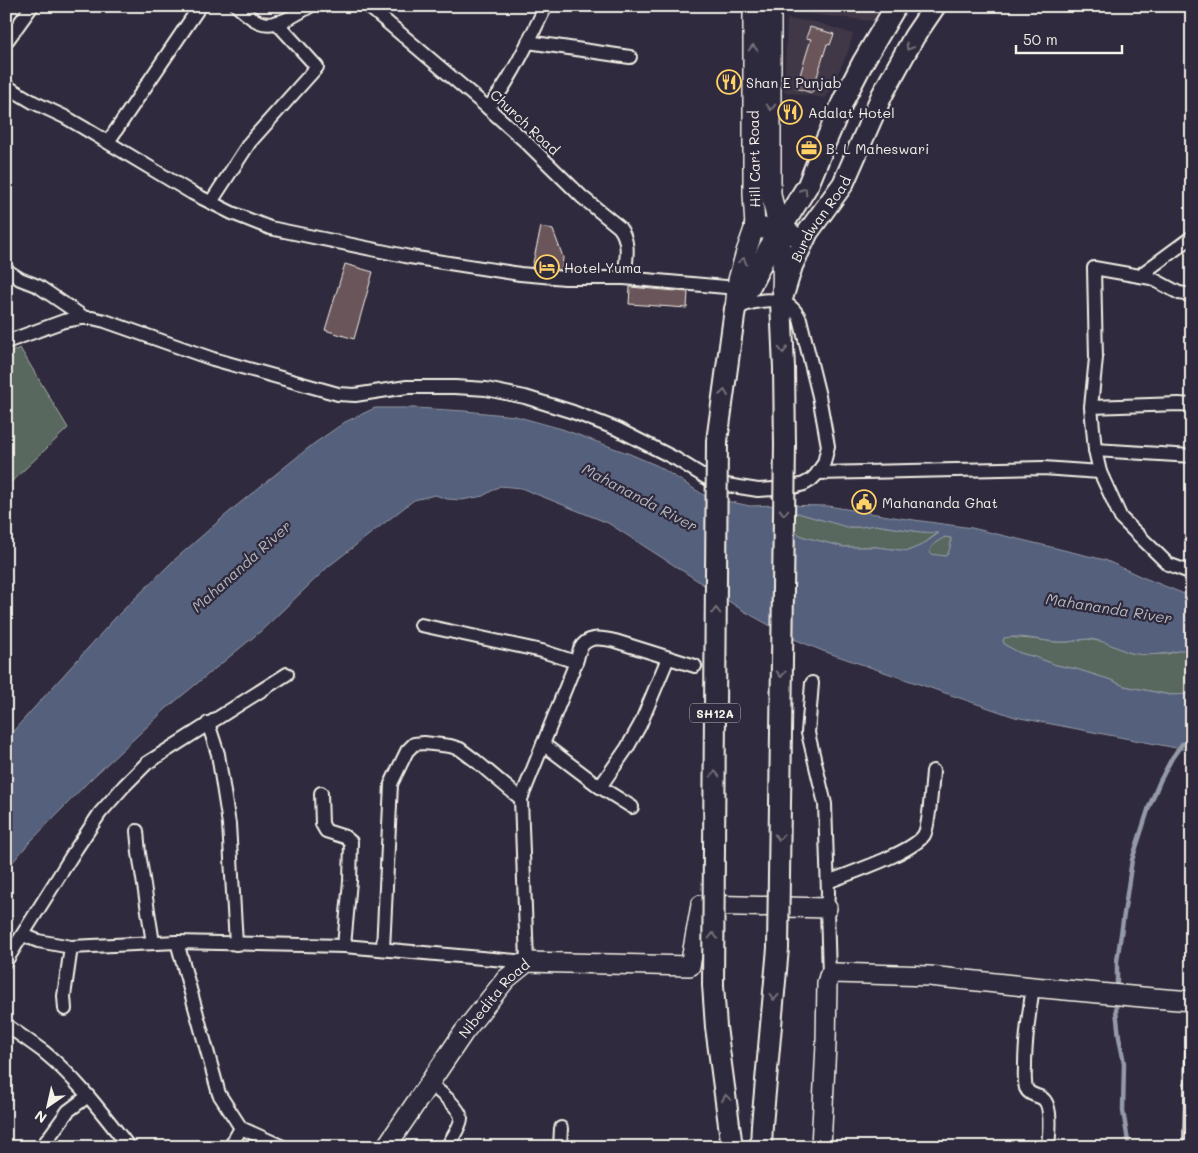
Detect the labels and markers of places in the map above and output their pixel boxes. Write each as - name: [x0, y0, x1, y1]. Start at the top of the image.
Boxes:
- restaurant icon: Shan E Punjab: [716, 69, 742, 95]
- place label: Shan E Punjab: [746, 73, 842, 92]
- restaurant icon: Adalat Hotel: [777, 99, 803, 125]
- place label: Adalat Hotel: [808, 103, 895, 122]
- office icon: B. L Maheswari: [796, 135, 822, 161]
- place label: B. L Maheswari: [826, 139, 929, 158]
- hotel icon: Hotel Yuma: [534, 254, 560, 280]
- place label: Hotel Yuma: [564, 258, 642, 277]
- public building icon: Mahananda Ghat: [851, 489, 877, 515]
- place label: Mahananda Ghat: [882, 493, 998, 512]

